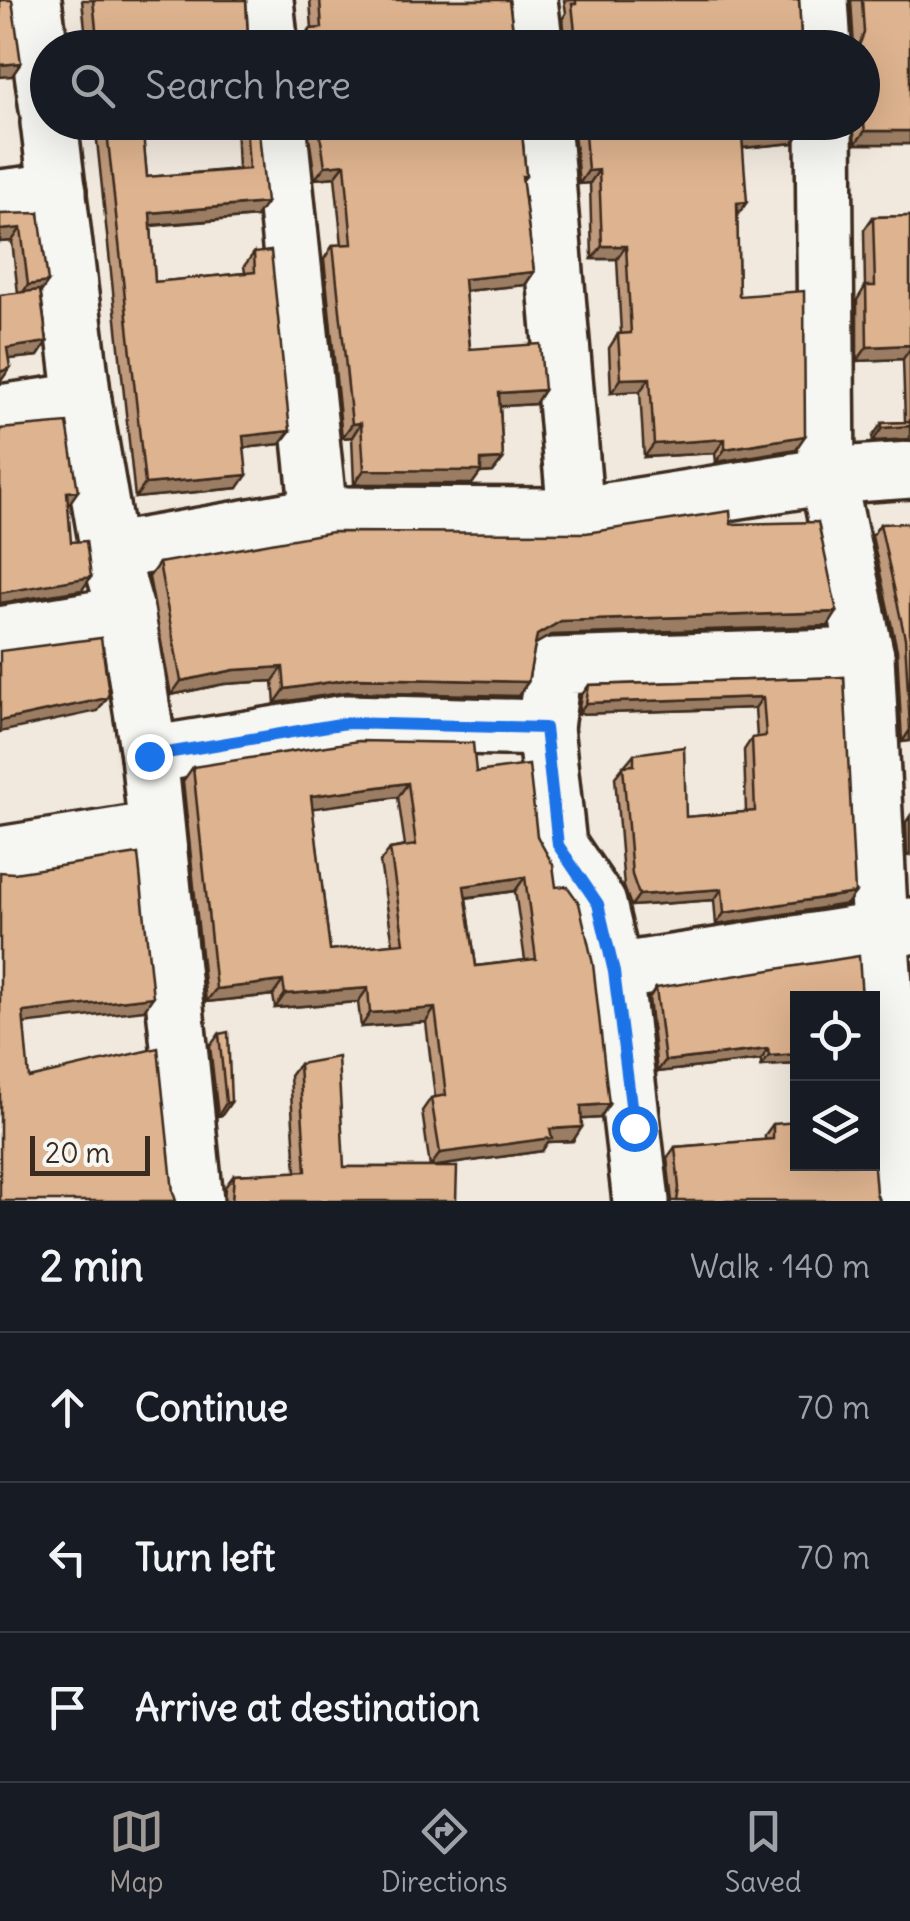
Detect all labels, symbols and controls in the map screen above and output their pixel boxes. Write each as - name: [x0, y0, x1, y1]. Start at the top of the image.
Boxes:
- search box: [30, 30, 880, 140]
- icon: search: [65, 58, 120, 113]
- text: Search here: [145, 62, 351, 109]
- route end: [127, 734, 173, 780]
- map controls: [790, 991, 880, 1171]
- button: locate: [790, 991, 880, 1081]
- button: layers: [790, 1081, 880, 1171]
- route start: [612, 1106, 658, 1152]
- scale bar: [30, 1131, 150, 1176]
- text: 20 m: [45, 1135, 110, 1171]
- text: 2 min: [40, 1240, 144, 1292]
- text: Walk · 140 m: [690, 1246, 870, 1287]
- icon: ahead: [40, 1380, 95, 1435]
- text: Continue: [135, 1384, 288, 1431]
- text: 70 m: [798, 1387, 870, 1428]
- icon: left: [40, 1530, 95, 1585]
- text: Turn left: [135, 1534, 275, 1581]
- text: 70 m: [798, 1537, 870, 1578]
- icon: arrive: [40, 1680, 95, 1735]
- text: Arrive at destination: [135, 1684, 480, 1731]
- tab: Map: [109, 1804, 164, 1900]
- tab: Directions: [381, 1804, 507, 1900]
- tab: Saved: [725, 1804, 801, 1900]

